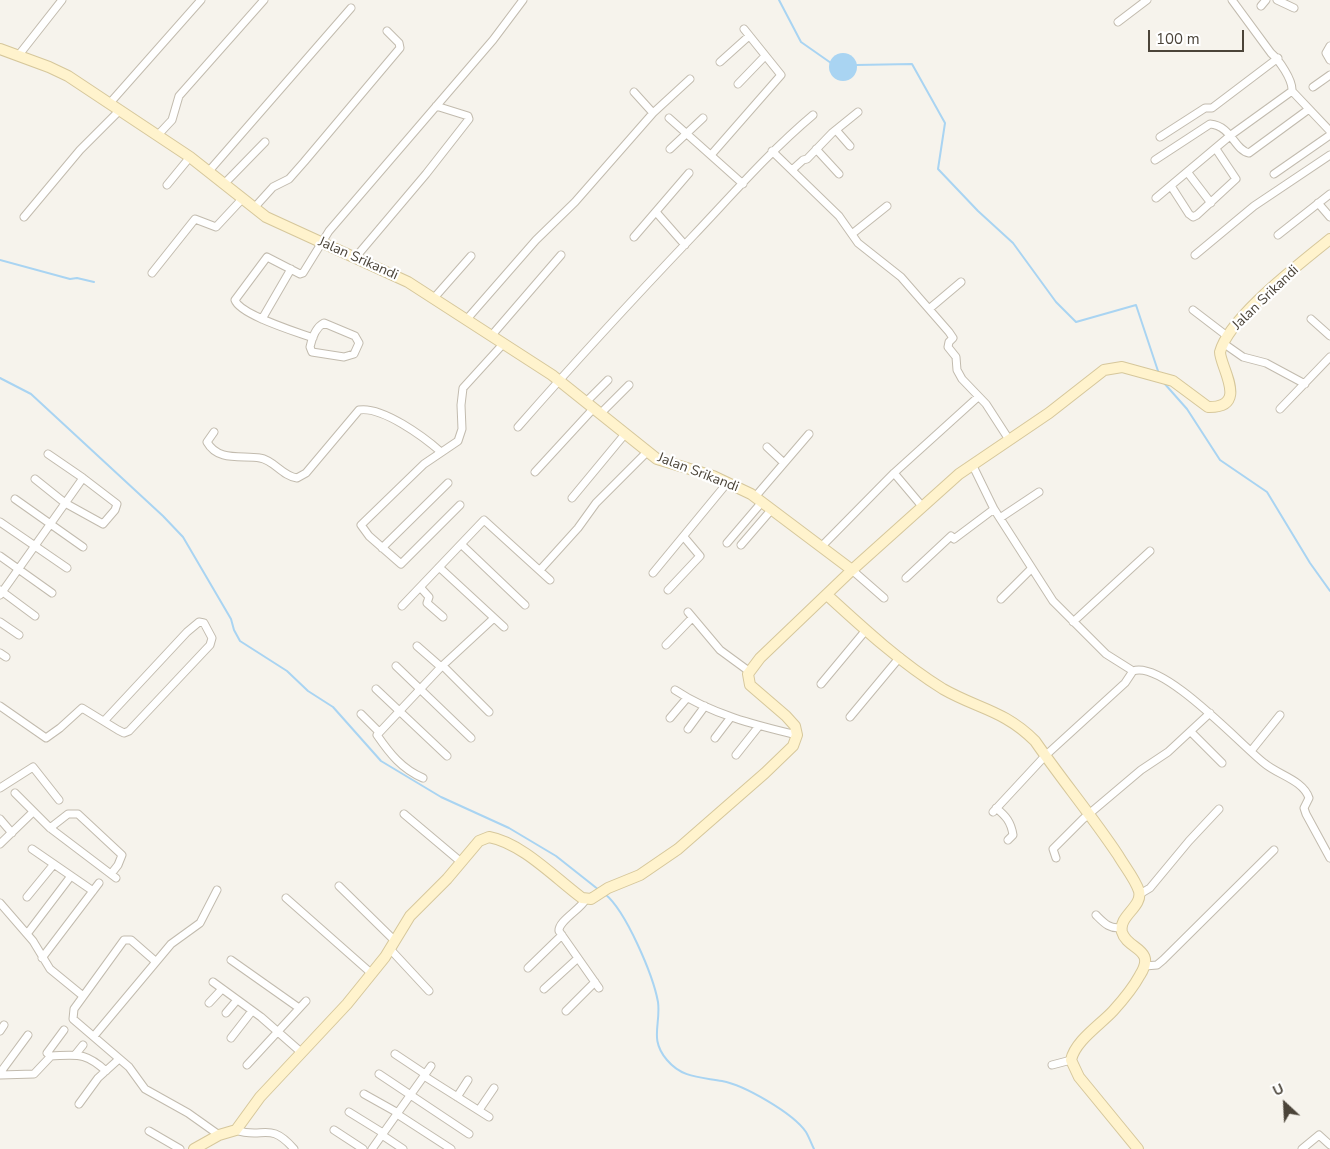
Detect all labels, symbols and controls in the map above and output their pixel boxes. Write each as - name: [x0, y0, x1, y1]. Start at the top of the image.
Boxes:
- scale bar: [1150, 20, 1246, 52]
- text: 100 m: [1156, 29, 1200, 49]
- street label: Jalan Srikandi: [315, 234, 401, 284]
- street label: Jalan Srikandi: [1229, 262, 1303, 334]
- street label: Jalan Srikandi: [655, 450, 741, 496]
- north arrow: [1260, 1079, 1310, 1129]
- text: U: [1270, 1079, 1287, 1101]

